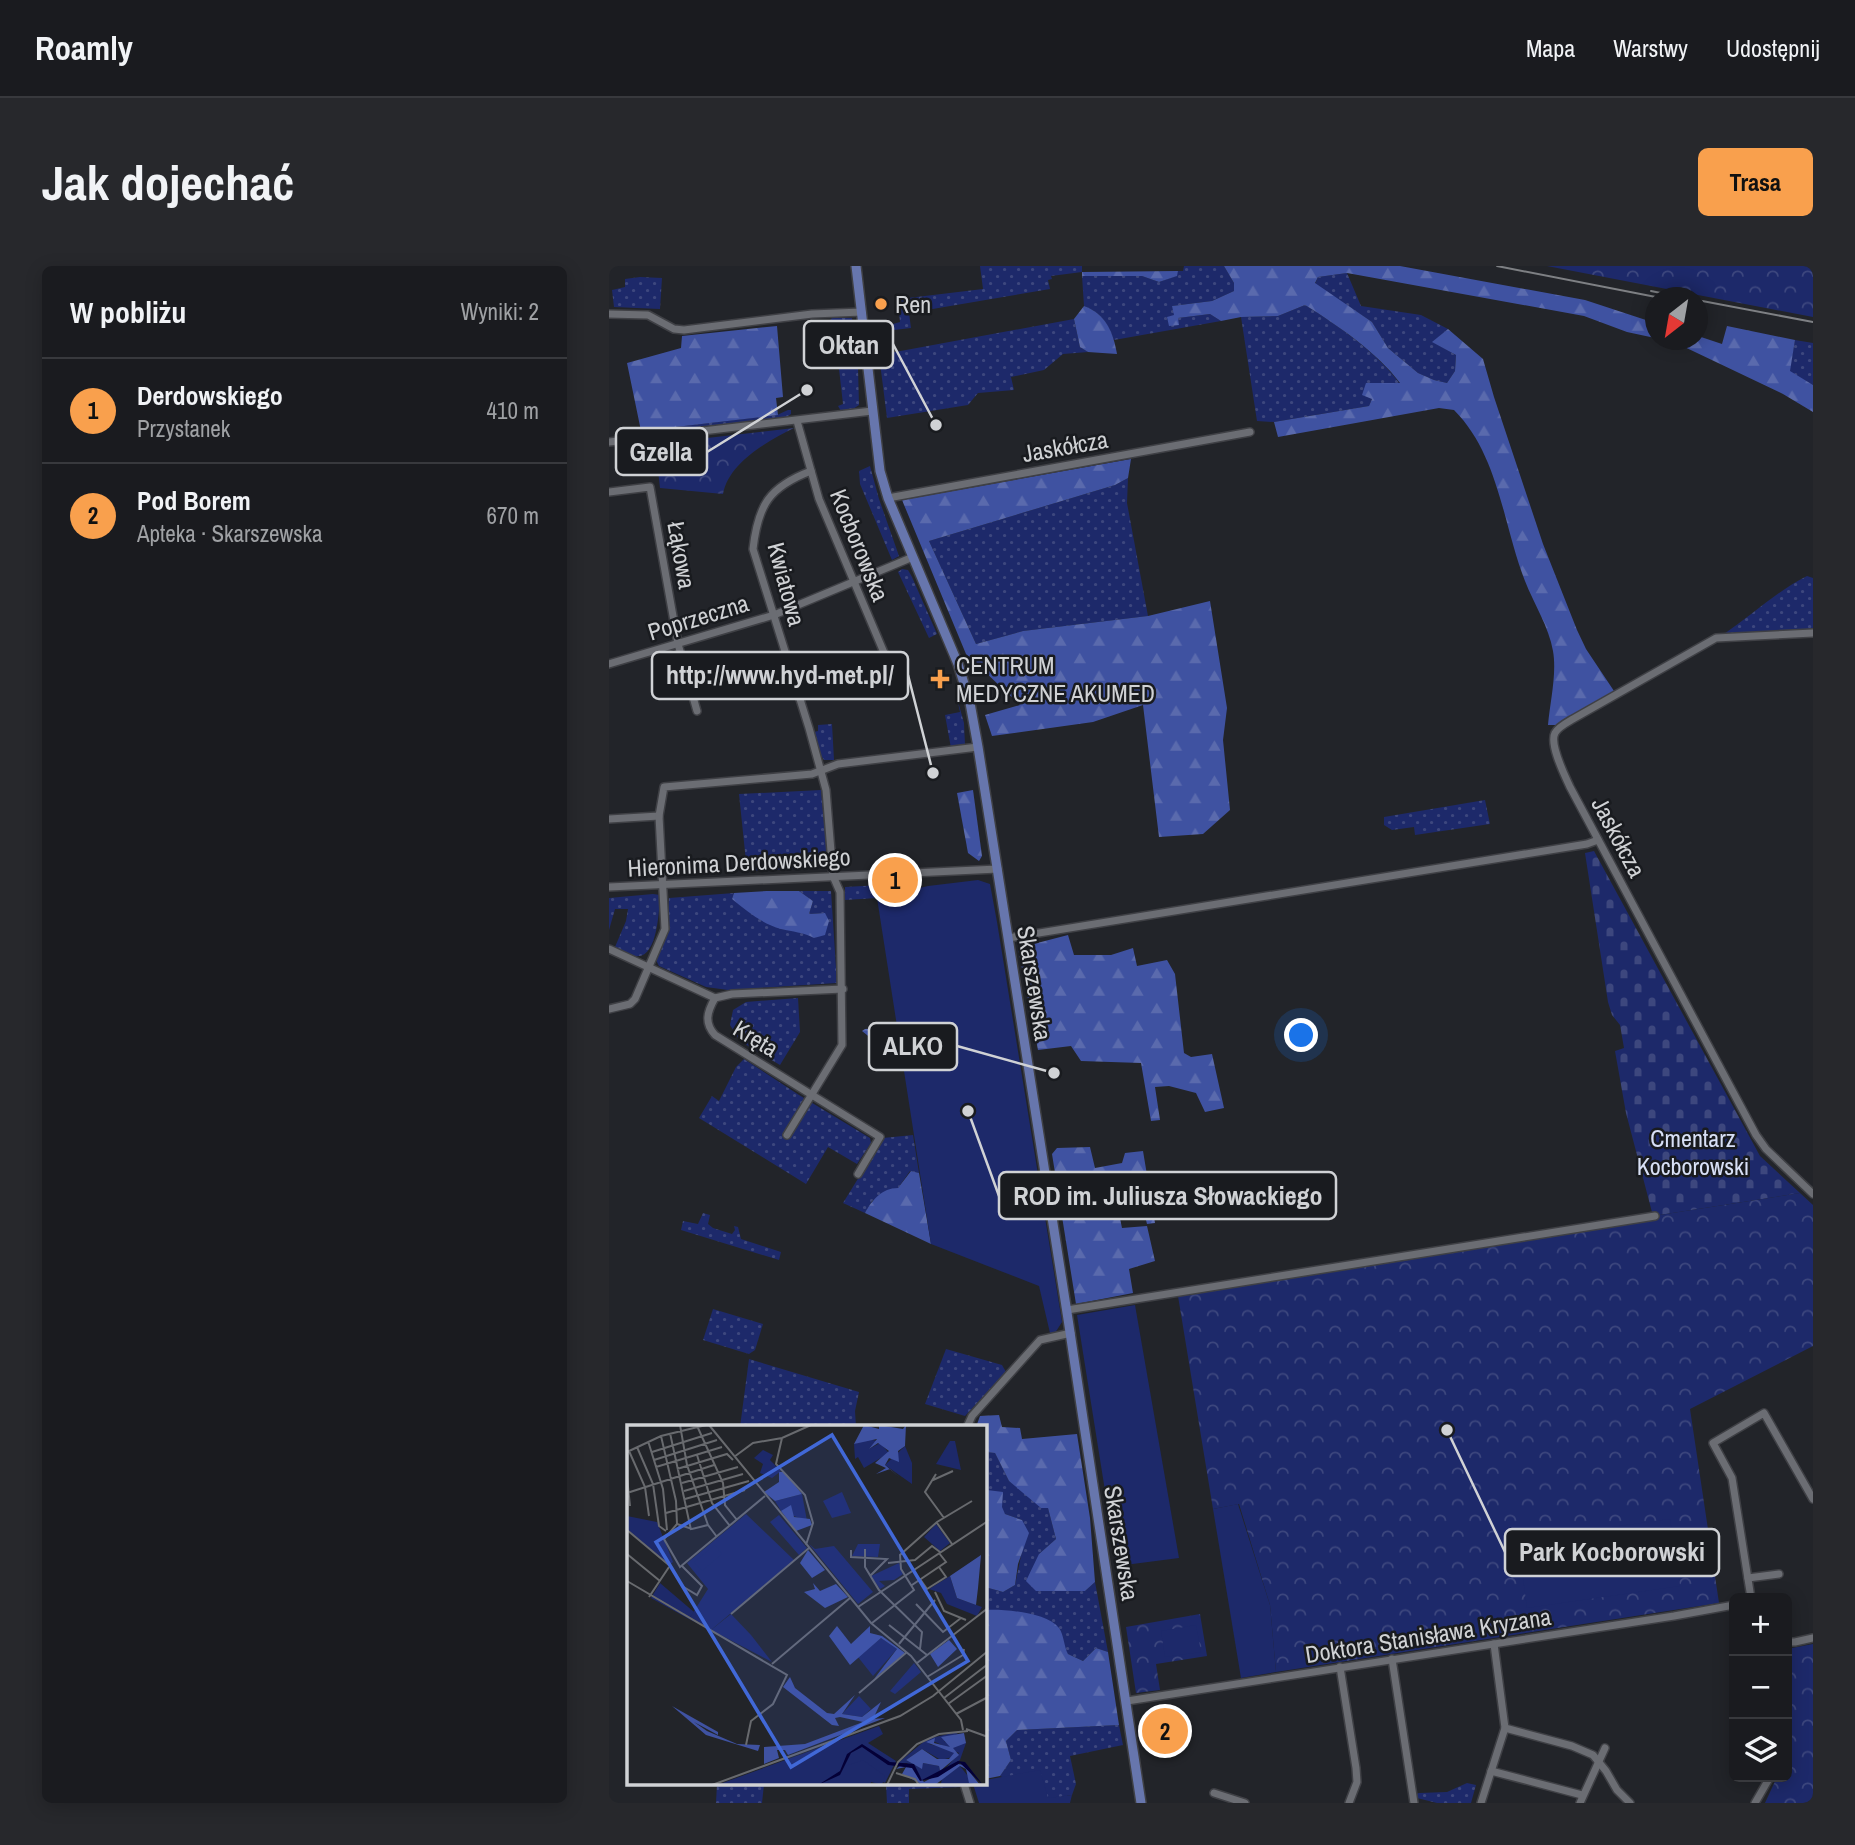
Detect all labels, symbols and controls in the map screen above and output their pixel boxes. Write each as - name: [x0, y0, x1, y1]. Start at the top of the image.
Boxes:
- text: Roamly: [35, 26, 133, 70]
- text: Mapa: [1526, 32, 1575, 64]
- text: Warstwy: [1613, 32, 1688, 64]
- text: Udostępnij: [1726, 32, 1820, 64]
- button: Trasa: [1698, 148, 1813, 216]
- text: Jak dojechać: [42, 149, 294, 215]
- north arrow: [1645, 287, 1708, 350]
- place label: Ren: [895, 288, 931, 320]
- text: W pobliżu: [70, 292, 186, 332]
- text: Wyniki: 2: [461, 296, 539, 327]
- marker: Ren: [873, 296, 889, 312]
- callout: Oktan: [804, 321, 893, 368]
- text: Oktan: [819, 327, 879, 362]
- text: Derdowskiego: [137, 378, 283, 413]
- text: 1: [88, 395, 98, 426]
- text: 410 m: [487, 395, 539, 426]
- text: Przystanek: [137, 413, 230, 444]
- street label: Jaskółcza: [1020, 423, 1110, 469]
- callout: Gzella: [616, 428, 707, 475]
- text: Gzella: [630, 434, 693, 469]
- text: Pod Borem: [137, 483, 251, 518]
- street label: Kocborowska: [823, 484, 897, 606]
- text: 2: [88, 500, 98, 531]
- text: 670 m: [487, 500, 539, 531]
- text: Apteka · Skarszewska: [137, 518, 323, 549]
- street label: Łąkowa: [660, 519, 704, 591]
- street label: Kwiatowa: [761, 539, 814, 629]
- street label: Poprzeczna: [644, 586, 752, 647]
- place label: CENTRUM MEDYCZNE AKUMED: [956, 649, 1155, 709]
- callout: http://www.hyd-met.pl/: [652, 652, 908, 699]
- text: http://www.hyd-met.pl/: [666, 657, 894, 692]
- marker: CENTRUM MEDYCZNE AKUMED: [930, 669, 950, 689]
- street label: Jaskółcza: [1585, 791, 1653, 883]
- street label: Hieronima Derdowskiego: [627, 840, 851, 884]
- pin: 1: [872, 854, 918, 906]
- street label: Skarszewska: [1010, 923, 1060, 1043]
- street label: Kręta: [728, 1012, 784, 1064]
- your location: [1284, 1018, 1318, 1052]
- callout: ALKO: [869, 1023, 957, 1070]
- text: ALKO: [883, 1028, 943, 1063]
- park label: Cmentarz Kocborowski: [1637, 1122, 1749, 1182]
- callout: ROD im. Juliusza Słowackiego: [999, 1172, 1336, 1219]
- text: ROD im. Juliusza Słowackiego: [1013, 1178, 1323, 1213]
- inset map: [627, 1425, 987, 1786]
- street label: Skarszewska: [1097, 1483, 1147, 1603]
- callout: Park Kocborowski: [1505, 1529, 1719, 1576]
- text: Park Kocborowski: [1519, 1534, 1705, 1569]
- map controls: [1729, 1593, 1792, 1782]
- button: +: [1729, 1593, 1792, 1656]
- street label: Doktora Stanisława Kryzana: [1303, 1600, 1553, 1670]
- button: −: [1729, 1656, 1792, 1719]
- pin: 2: [1142, 1705, 1188, 1757]
- button: layers: [1729, 1719, 1792, 1782]

